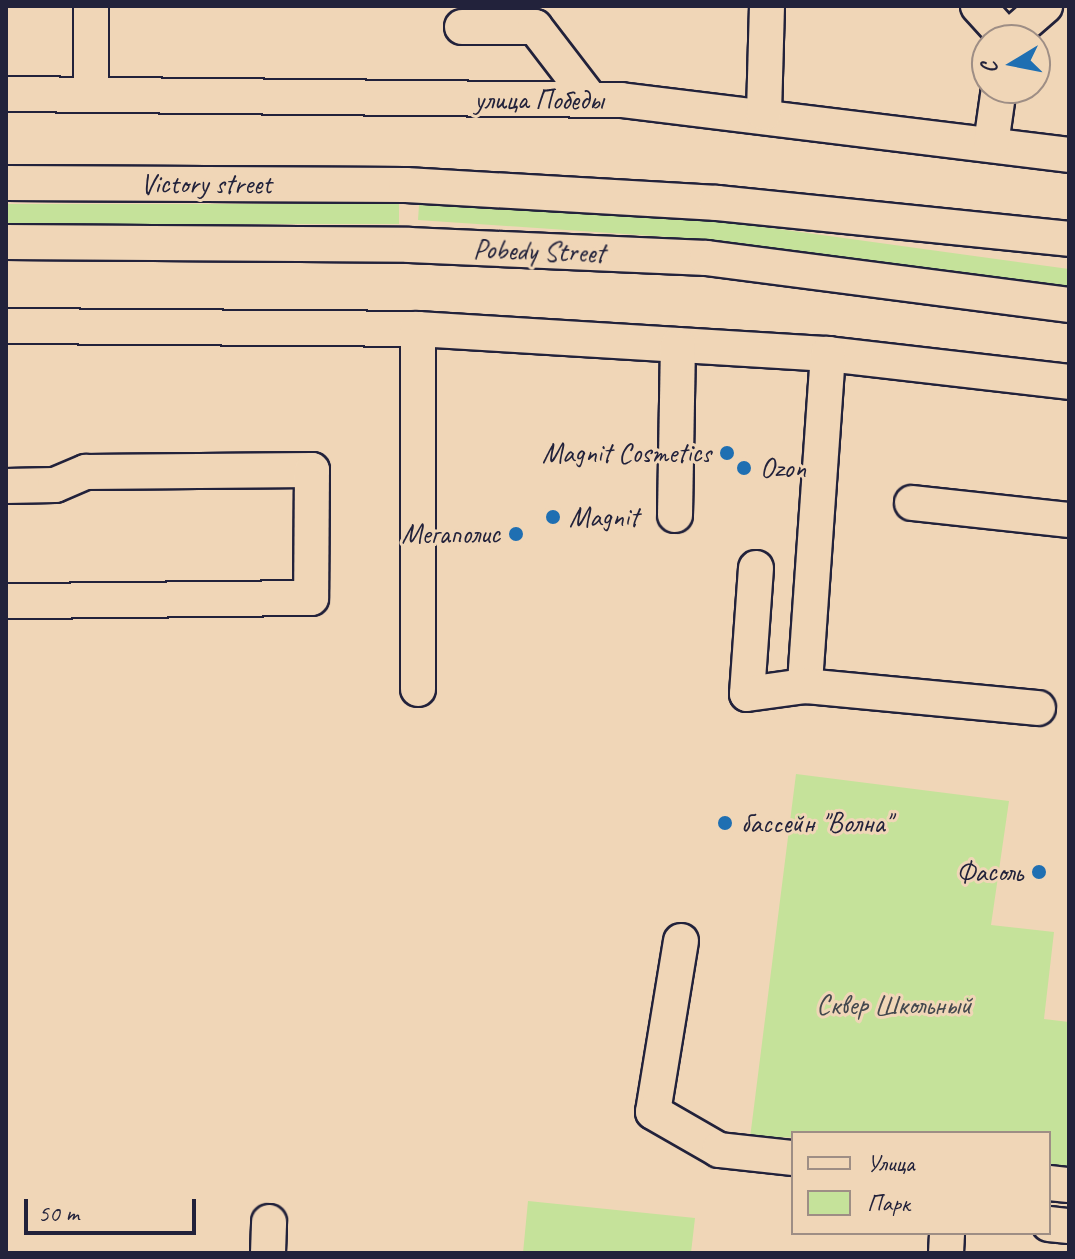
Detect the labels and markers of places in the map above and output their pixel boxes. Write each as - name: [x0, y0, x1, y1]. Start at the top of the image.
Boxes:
- place label: Magnit Cosmetics: [542, 436, 711, 470]
- marker: Magnit Cosmetics: [718, 444, 736, 462]
- place label: Ozon: [760, 451, 806, 485]
- marker: Ozon: [735, 459, 753, 477]
- place label: Magnit: [569, 500, 638, 534]
- marker: Magnit: [544, 508, 562, 526]
- place label: Мегаполис: [401, 517, 500, 551]
- marker: Мегаполис: [507, 525, 525, 543]
- place label: бассейн "Волна": [741, 806, 891, 840]
- marker: бассейн "Волна": [716, 814, 734, 832]
- place label: Фасоль: [956, 855, 1023, 889]
- marker: Фасоль: [1030, 863, 1048, 881]

